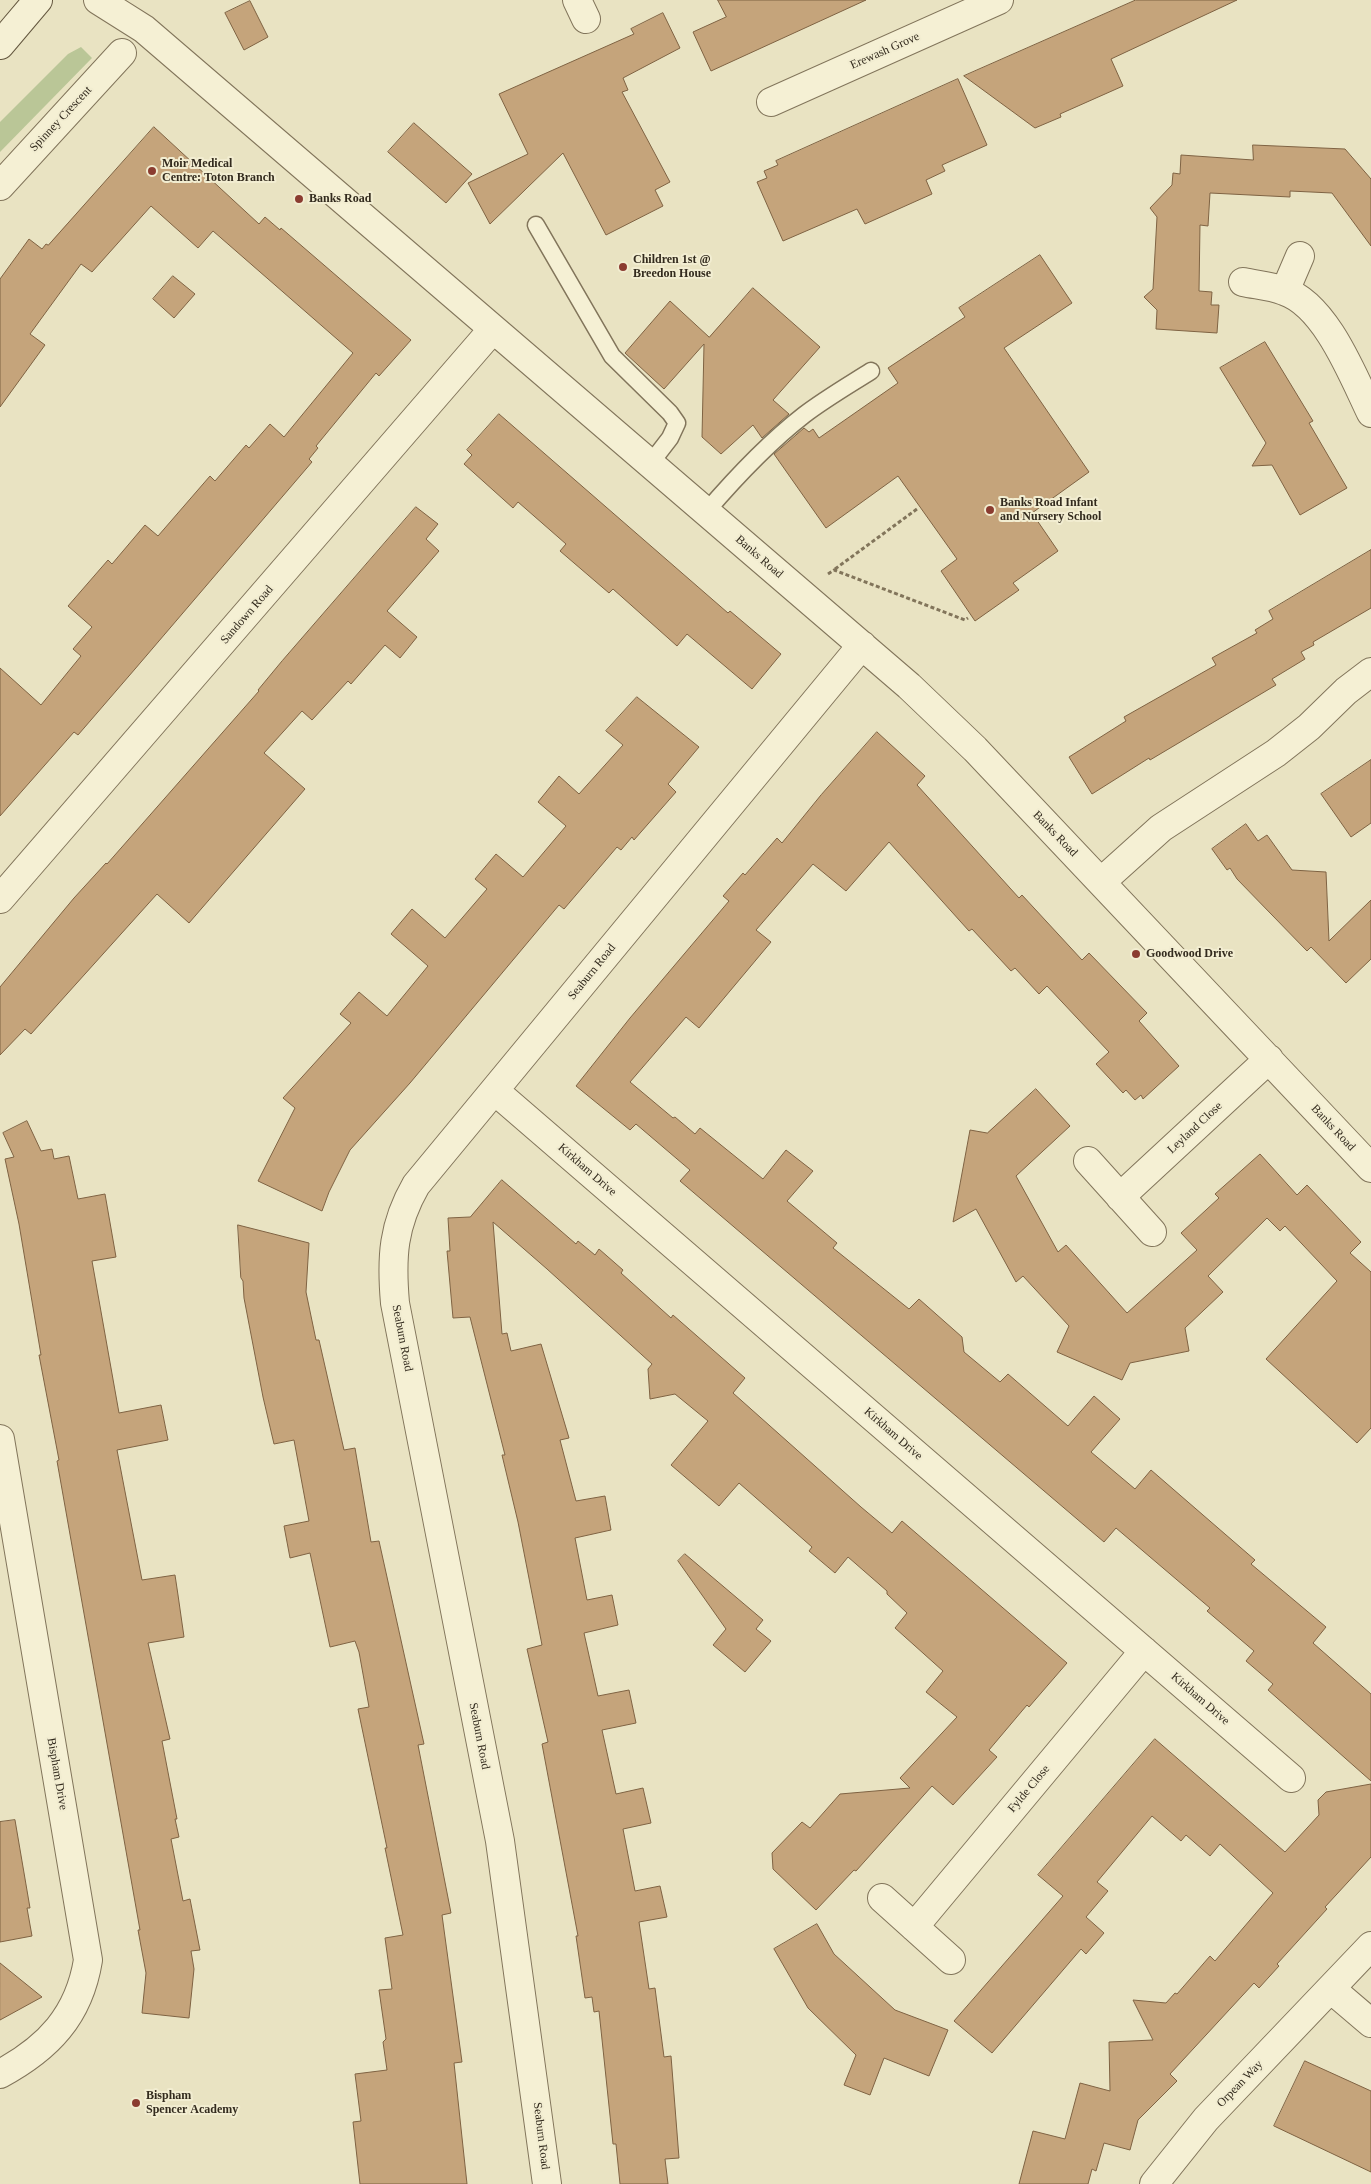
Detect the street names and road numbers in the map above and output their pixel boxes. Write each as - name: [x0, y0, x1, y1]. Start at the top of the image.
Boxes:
- street label: Erewash Grove: [848, 29, 922, 73]
- street label: Spinney Crescent: [27, 83, 95, 155]
- street label: Banks Road: [732, 532, 786, 582]
- street label: Sandown Road: [218, 583, 276, 647]
- street label: Banks Road: [1030, 808, 1080, 860]
- street label: Seaburn Road: [565, 941, 619, 1003]
- street label: Leyland Close: [1165, 1099, 1225, 1157]
- street label: Banks Road: [1308, 1102, 1358, 1154]
- street label: Kirkham Drive: [555, 1141, 619, 1199]
- street label: Seaburn Road: [388, 1303, 416, 1373]
- street label: Kirkham Drive: [861, 1405, 925, 1463]
- street label: Kirkham Drive: [1168, 1670, 1232, 1728]
- street label: Seaburn Road: [465, 1701, 493, 1771]
- street label: Bispham Drive: [44, 1737, 70, 1811]
- street label: Fylde Close: [1005, 1762, 1053, 1816]
- street label: Orpean Way: [1214, 2057, 1266, 2111]
- street label: Seaburn Road: [530, 2102, 552, 2170]

